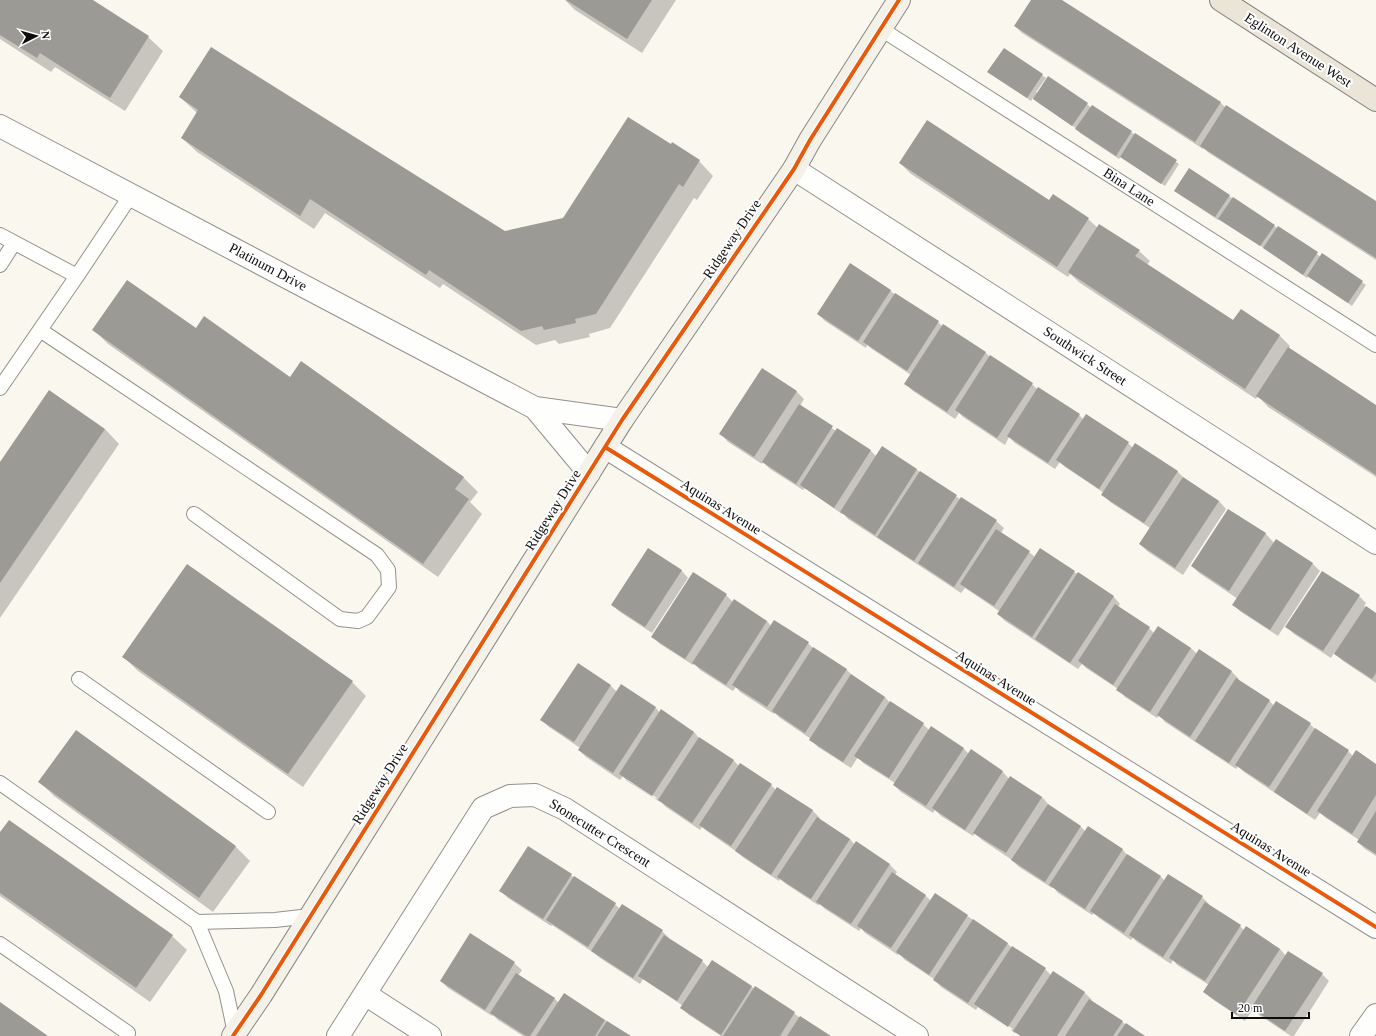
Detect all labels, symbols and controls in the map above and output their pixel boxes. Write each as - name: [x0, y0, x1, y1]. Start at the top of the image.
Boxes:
- street label: Eglinton Avenue West: [1242, 10, 1354, 90]
- north arrow: [16, 16, 56, 56]
- text: N: [40, 30, 52, 40]
- street label: Bina Lane: [1101, 165, 1157, 209]
- street label: Ridgeway Drive: [700, 197, 764, 281]
- street label: Platinum Drive: [227, 240, 309, 294]
- street label: Southwick Street: [1041, 324, 1129, 389]
- street label: Ridgeway Drive: [522, 467, 584, 553]
- street label: Aquinas Avenue: [678, 476, 764, 538]
- street label: Aquinas Avenue: [953, 647, 1039, 709]
- street label: Ridgeway Drive: [349, 741, 411, 827]
- street label: Stonecutter Crescent: [547, 796, 653, 870]
- street label: Aquinas Avenue: [1228, 818, 1314, 880]
- scale bar: [1232, 994, 1309, 1020]
- text: 20 m: [1238, 1001, 1263, 1015]

